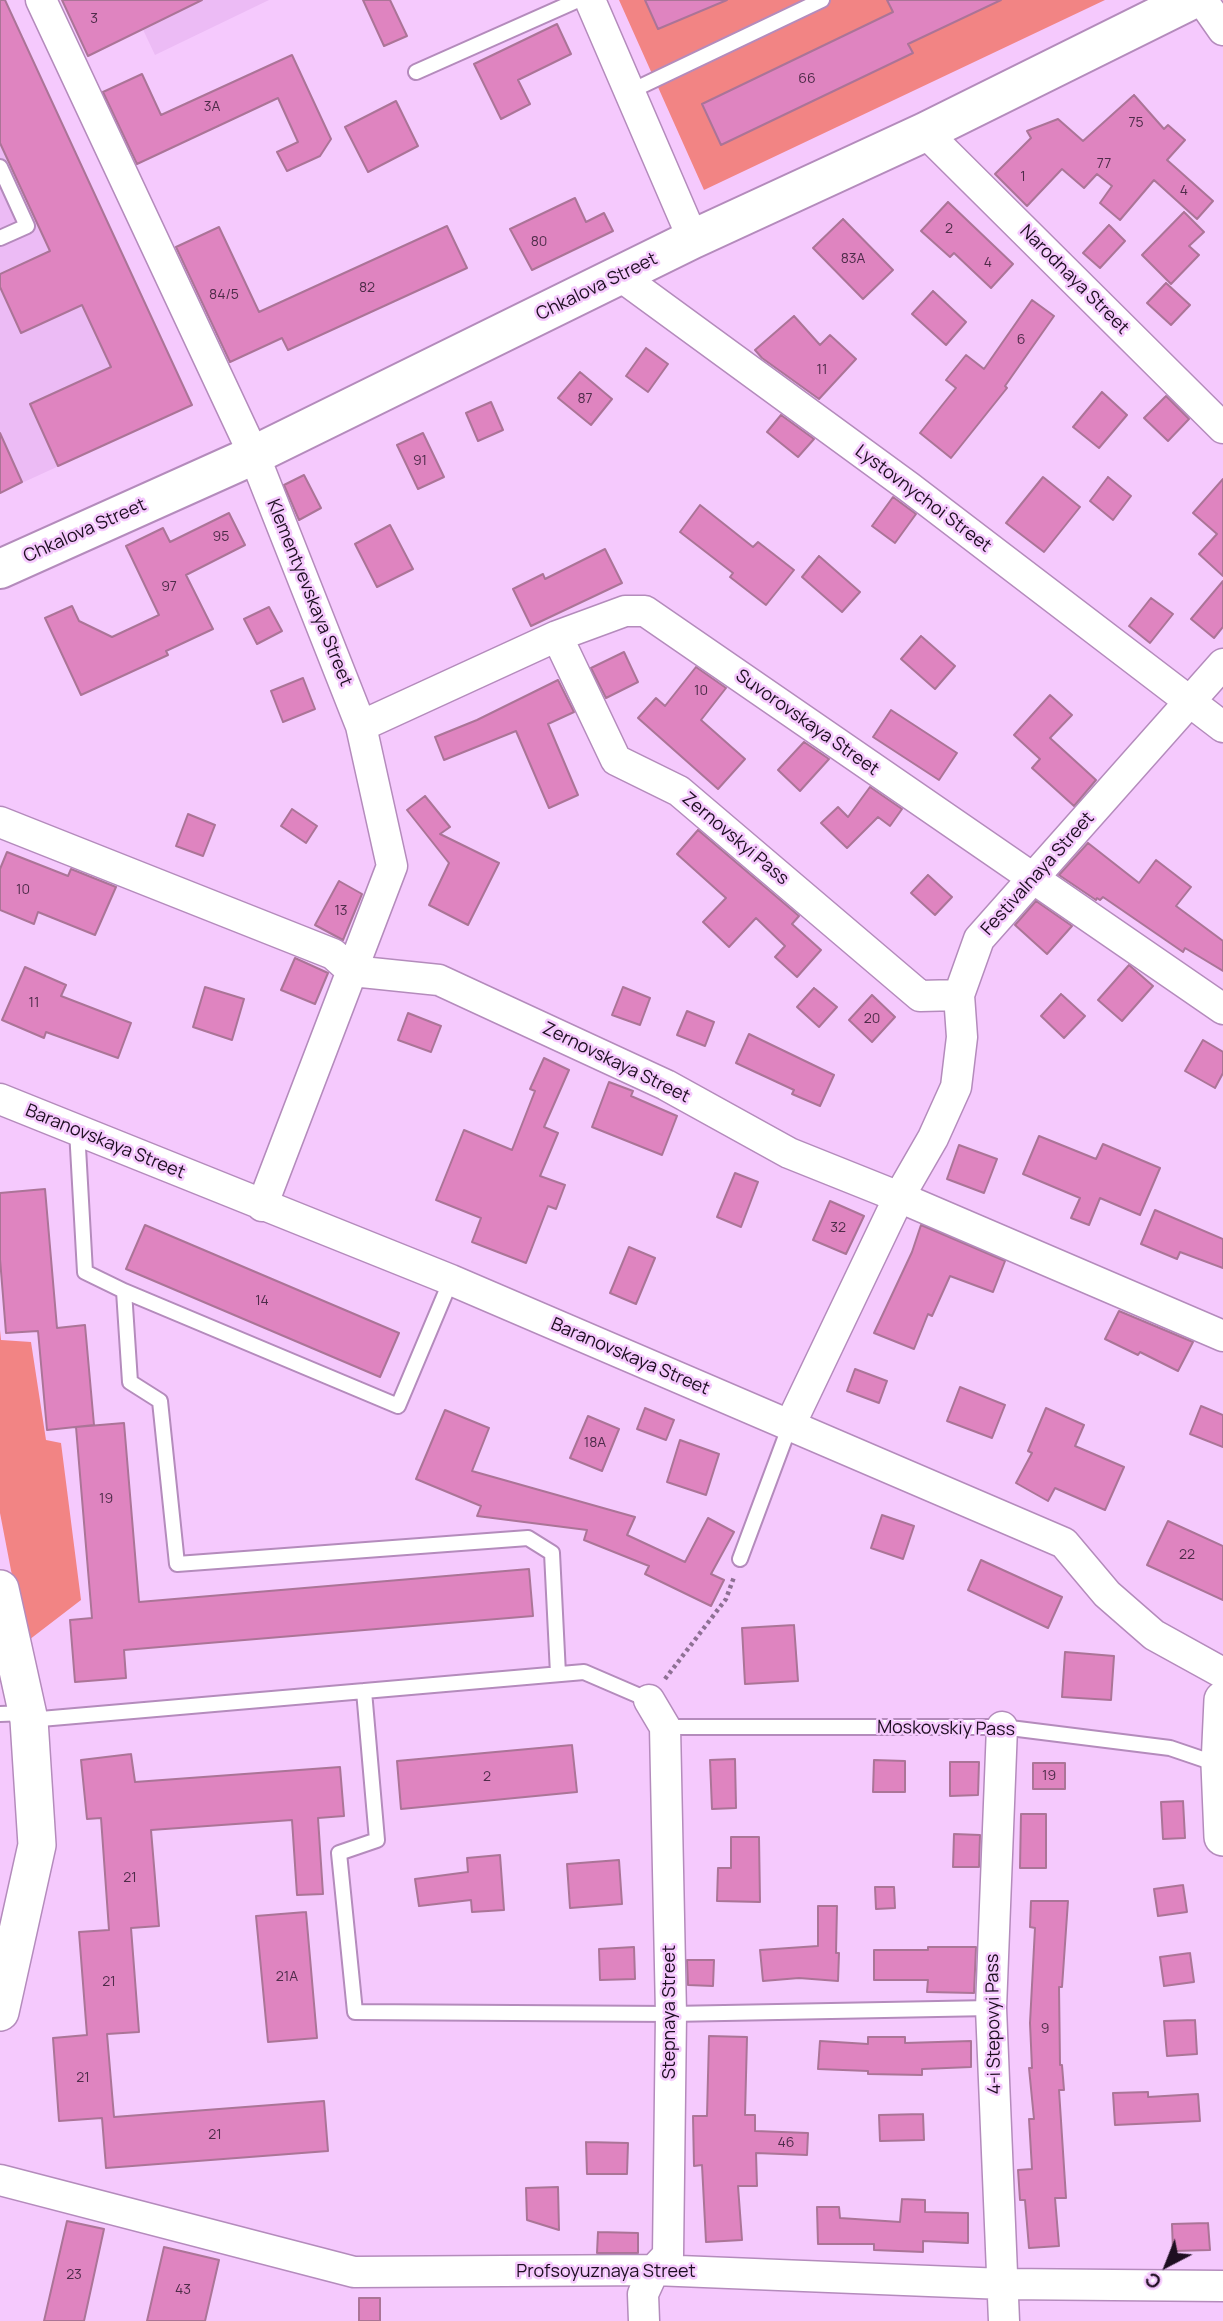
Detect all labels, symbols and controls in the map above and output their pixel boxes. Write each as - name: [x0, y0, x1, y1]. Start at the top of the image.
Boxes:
- house number: 3: [90, 11, 98, 27]
- house number: 66: [798, 71, 816, 87]
- house number: 3А: [204, 99, 220, 115]
- house number: 75: [1128, 115, 1144, 131]
- house number: 77: [1097, 156, 1111, 172]
- house number: 1: [1020, 169, 1026, 185]
- house number: 4: [1180, 183, 1188, 199]
- house number: 2: [945, 221, 953, 237]
- street label: Narodnaya Street: [1015, 221, 1133, 339]
- house number: 80: [531, 234, 547, 250]
- street label: Chkalova Street: [533, 248, 661, 326]
- house number: 83А: [841, 251, 865, 267]
- house number: 4: [984, 255, 992, 271]
- house number: 82: [359, 280, 375, 296]
- house number: 84/5: [209, 287, 239, 303]
- house number: 6: [1017, 332, 1025, 348]
- house number: 11: [817, 362, 827, 378]
- house number: 87: [577, 391, 593, 407]
- street label: Lystovnychoi Street: [851, 441, 995, 557]
- house number: 91: [413, 453, 427, 469]
- street label: Chkalova Street: [20, 494, 150, 568]
- street label: Klementyevskaya Street: [262, 496, 356, 690]
- house number: 95: [213, 529, 229, 545]
- house number: 97: [161, 579, 177, 595]
- street label: Suvorovskaya Street: [731, 665, 883, 781]
- house number: 10: [694, 683, 708, 699]
- street label: Zernovskyi Pass: [677, 788, 793, 890]
- street label: Festivalnaya Street: [977, 808, 1099, 940]
- house number: 10: [16, 882, 30, 898]
- house number: 13: [334, 903, 348, 919]
- house number: 11: [29, 995, 39, 1011]
- house number: 20: [864, 1011, 880, 1027]
- street label: Zernovskaya Street: [539, 1018, 693, 1108]
- street label: Baranovskaya Street: [22, 1100, 188, 1184]
- house number: 32: [830, 1220, 846, 1236]
- house number: 14: [255, 1293, 269, 1309]
- street label: Baranovskaya Street: [547, 1314, 713, 1400]
- house number: 18А: [584, 1435, 606, 1451]
- house number: 19: [99, 1491, 113, 1507]
- house number: 22: [1179, 1547, 1195, 1563]
- street label: Moskovskiy Pass: [877, 1717, 1015, 1741]
- house number: 19: [1042, 1768, 1056, 1784]
- house number: 2: [483, 1769, 491, 1785]
- house number: 21: [123, 1870, 137, 1886]
- street label: Stepnaya Street: [659, 1945, 681, 2079]
- street label: 4-i Stepovyi Pass: [982, 1953, 1006, 2095]
- house number: 21А: [276, 1969, 298, 1985]
- house number: 21: [102, 1974, 116, 1990]
- house number: 9: [1041, 2021, 1049, 2037]
- house number: 21: [76, 2070, 90, 2086]
- house number: 21: [208, 2127, 222, 2143]
- house number: 46: [778, 2135, 794, 2151]
- north arrow: [1132, 2230, 1202, 2300]
- street label: Profsoyuznaya Street: [516, 2261, 696, 2283]
- text: С: [1139, 2266, 1167, 2295]
- house number: 23: [66, 2267, 82, 2283]
- house number: 43: [175, 2282, 191, 2298]

